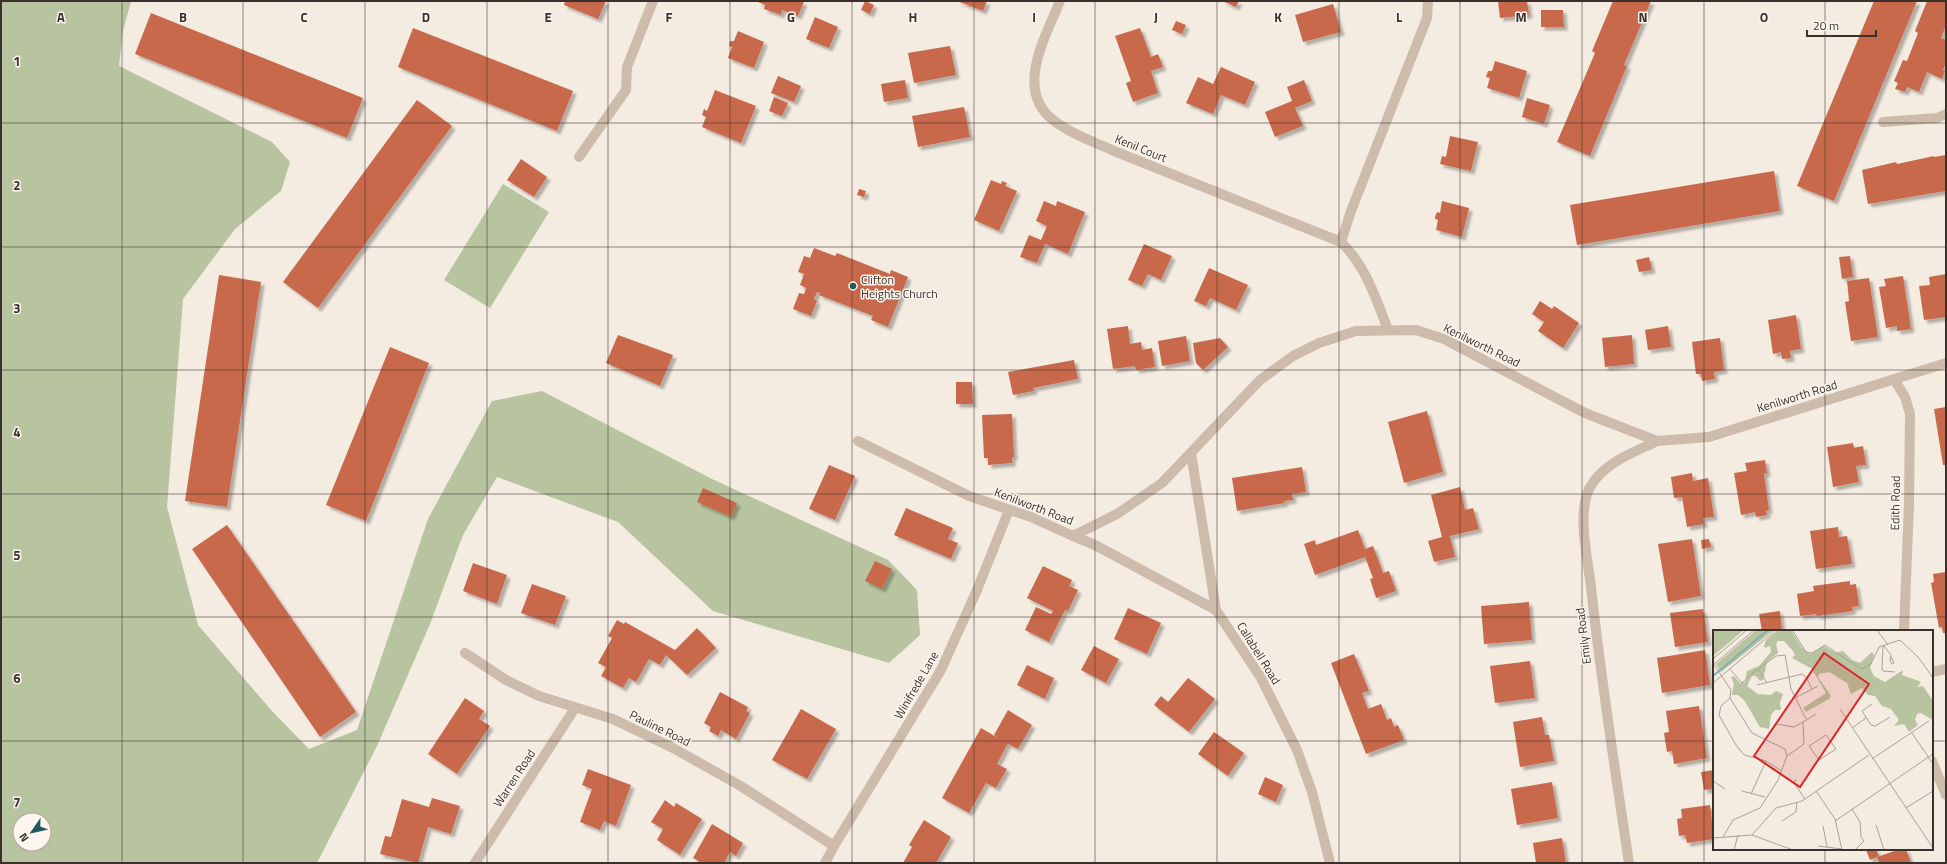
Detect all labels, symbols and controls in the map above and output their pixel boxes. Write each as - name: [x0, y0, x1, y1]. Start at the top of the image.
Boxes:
- text: A: [57, 7, 65, 27]
- text: B: [179, 7, 187, 27]
- text: C: [300, 7, 308, 27]
- text: D: [422, 7, 430, 27]
- text: E: [544, 7, 552, 27]
- text: F: [666, 7, 673, 27]
- text: G: [787, 7, 795, 27]
- text: H: [909, 7, 917, 27]
- text: I: [1032, 7, 1036, 27]
- text: J: [1154, 7, 1158, 27]
- text: K: [1274, 7, 1282, 27]
- text: L: [1396, 7, 1402, 27]
- text: M: [1515, 7, 1527, 27]
- text: N: [1638, 7, 1648, 27]
- text: O: [1760, 7, 1768, 27]
- scale bar: [1807, 12, 1876, 38]
- text: 20 m: [1813, 16, 1839, 35]
- text: 1: [13, 51, 21, 71]
- street label: Kenil Court: [1112, 129, 1171, 167]
- text: 2: [13, 175, 21, 195]
- place label: Clifton Heights Church: [861, 270, 938, 303]
- marker: Clifton Heights Church: [848, 281, 858, 291]
- text: 3: [13, 298, 21, 318]
- street label: Kenilworth Road: [1440, 318, 1524, 372]
- street label: Kenilworth Road: [1754, 375, 1840, 417]
- text: 4: [13, 422, 21, 442]
- street label: Edith Road: [1885, 475, 1905, 531]
- street label: Kenilworth Road: [992, 482, 1076, 530]
- text: 5: [13, 545, 21, 565]
- street label: Emily Road: [1570, 607, 1596, 665]
- street label: Callabell Road: [1232, 618, 1286, 688]
- inset map: [1713, 630, 1933, 850]
- street label: Winifrede Lane: [889, 647, 943, 723]
- text: 6: [13, 668, 21, 688]
- street label: Pauline Road: [626, 705, 694, 751]
- street label: Warren Road: [488, 745, 540, 811]
- text: 7: [13, 792, 21, 812]
- north arrow: [12, 812, 52, 852]
- text: N: [15, 830, 32, 845]

